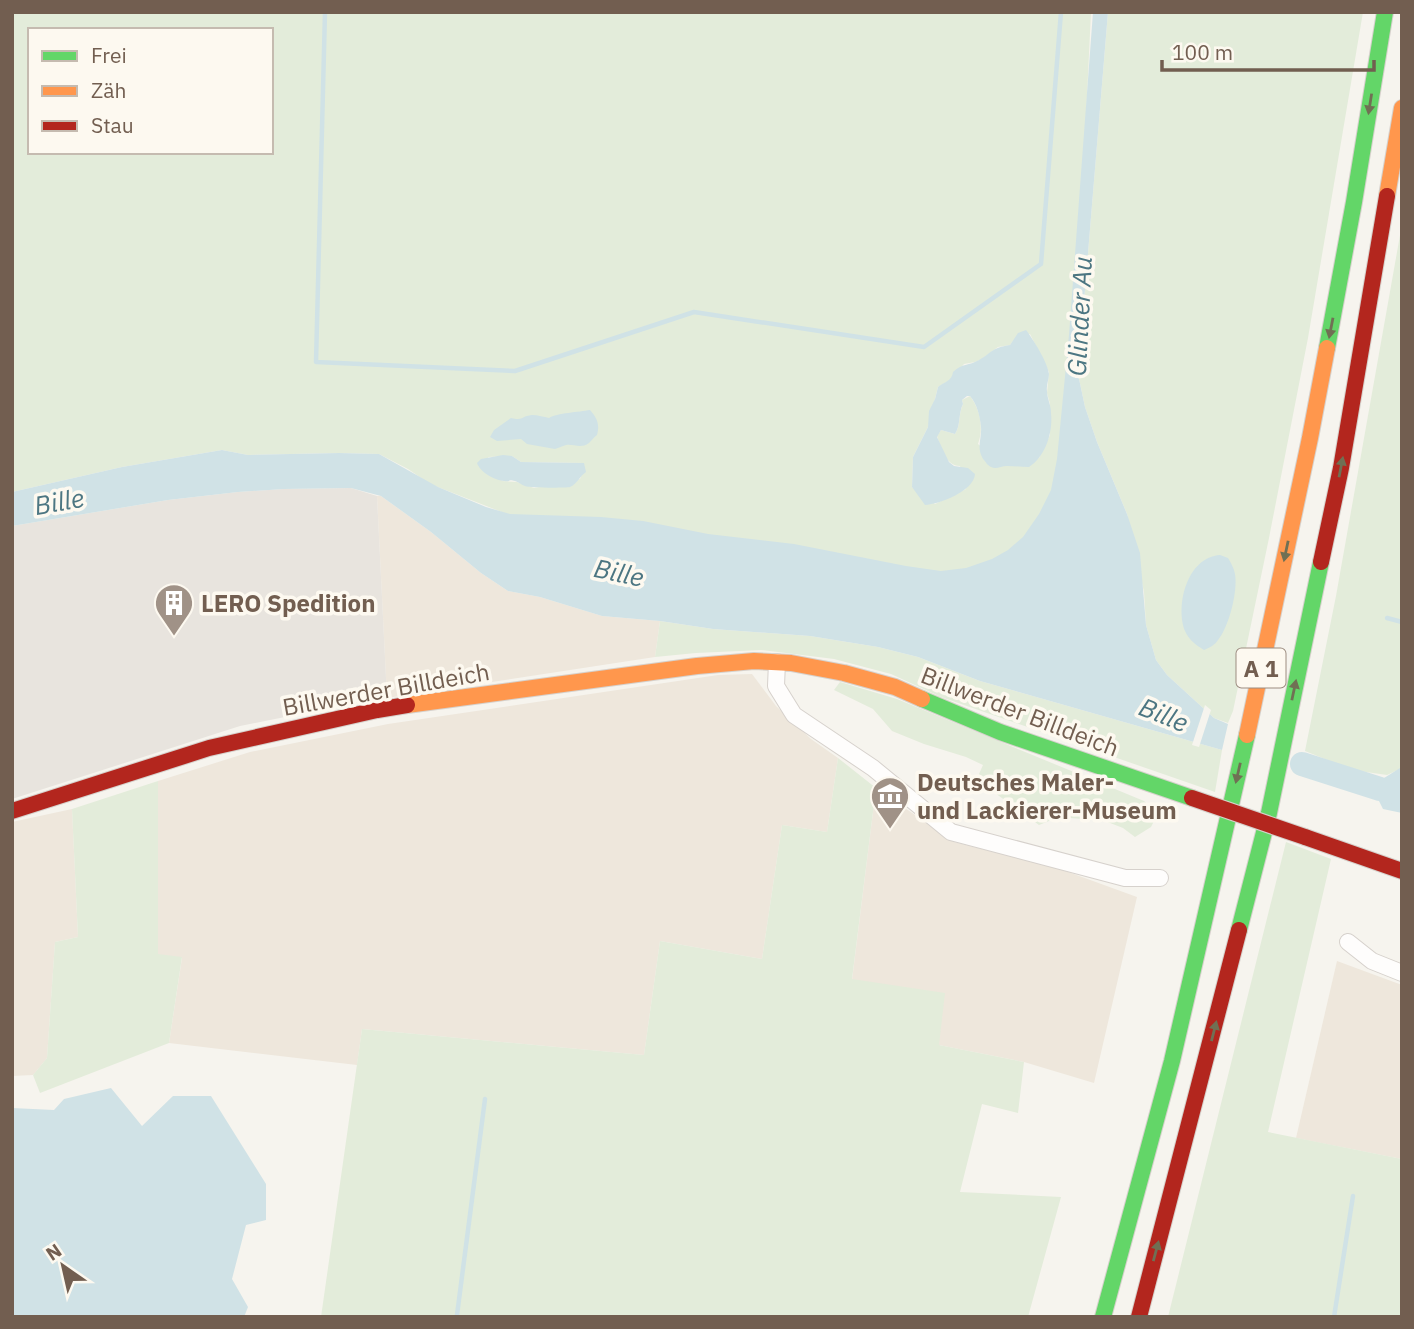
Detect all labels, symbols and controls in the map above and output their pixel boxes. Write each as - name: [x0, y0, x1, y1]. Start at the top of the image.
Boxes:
- legend: [28, 28, 273, 154]
- scale bar: [1162, 28, 1374, 72]
- text: 100 m: [1172, 38, 1233, 66]
- text: Frei: [91, 41, 127, 69]
- text: Zäh: [91, 76, 126, 104]
- one-way arrow: [1364, 93, 1375, 115]
- text: Stau: [91, 111, 134, 139]
- water label: Glinder Au: [1059, 255, 1099, 377]
- one-way arrow: [1325, 317, 1336, 339]
- one-way arrow: [1335, 456, 1346, 478]
- water label: Bille: [31, 480, 87, 522]
- one-way arrow: [1281, 540, 1292, 562]
- water label: Bille: [591, 550, 647, 594]
- building icon: LERO Spedition: [153, 582, 195, 637]
- place label: LERO Spedition: [201, 587, 375, 619]
- road number: A 1: [1236, 648, 1286, 688]
- street label: Billwerder Billdeich: [280, 655, 492, 723]
- street label: Billwerder Billdeich: [916, 659, 1124, 763]
- one-way arrow: [1289, 679, 1300, 701]
- water label: Bille: [1134, 689, 1194, 739]
- one-way arrow: [1232, 762, 1243, 784]
- place label: Deutsches Maler- und Lackierer-Museum: [917, 766, 1177, 826]
- museum icon: Deutsches Maler- und Lackierer-Museum: [869, 775, 911, 830]
- one-way arrow: [1209, 1020, 1220, 1042]
- north arrow: [28, 1231, 98, 1301]
- text: N: [41, 1238, 66, 1266]
- one-way arrow: [1152, 1240, 1162, 1261]

